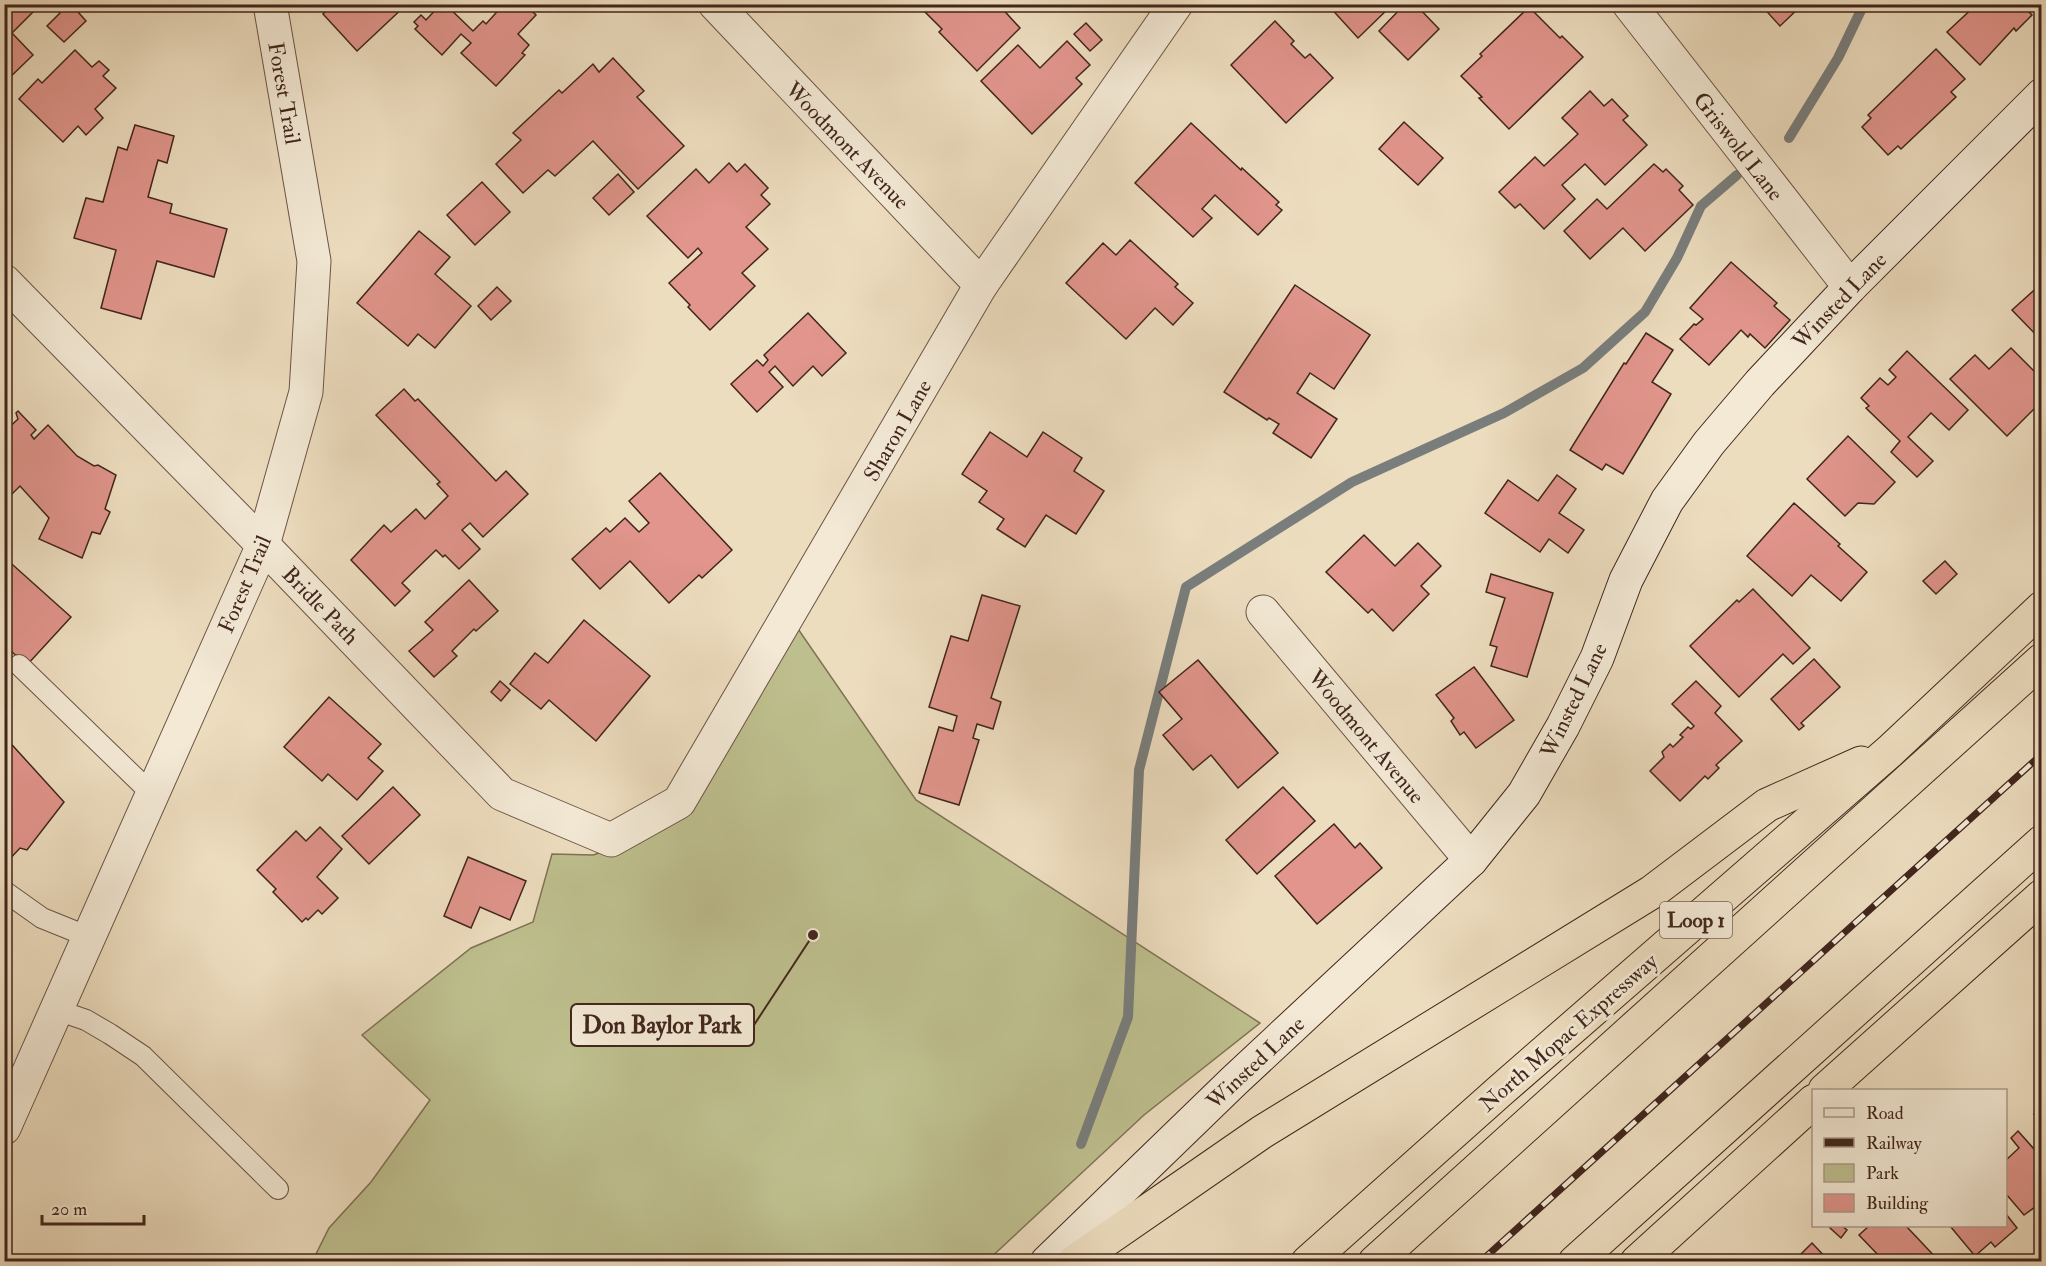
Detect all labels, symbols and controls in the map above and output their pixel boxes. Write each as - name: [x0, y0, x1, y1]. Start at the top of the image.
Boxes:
- street label: Forest Trail: [261, 40, 307, 147]
- street label: Woodmont Avenue: [779, 75, 915, 215]
- street label: Griswold Lane: [1687, 87, 1789, 207]
- street label: Winsted Lane: [1786, 246, 1893, 356]
- street label: Sharon Lane: [857, 375, 938, 486]
- street label: Forest Trail: [212, 531, 278, 637]
- street label: Bridle Path: [276, 561, 365, 651]
- street label: Winsted Lane: [1534, 638, 1614, 763]
- street label: Woodmont Avenue: [1301, 663, 1431, 809]
- road number: Loop 1: [1660, 902, 1732, 938]
- street label: North Mopac Expressway: [1474, 947, 1665, 1119]
- callout: Don Baylor Park: [571, 1004, 754, 1046]
- text: Don Baylor Park: [582, 1010, 742, 1041]
- street label: Winsted Lane: [1200, 1010, 1311, 1116]
- legend: [1812, 1089, 2007, 1227]
- text: Road: [1866, 1102, 1904, 1125]
- text: Railway: [1866, 1132, 1923, 1155]
- text: Park: [1866, 1162, 1899, 1185]
- scale bar: [42, 1188, 144, 1226]
- text: Building: [1866, 1192, 1929, 1215]
- text: 20 m: [51, 1198, 87, 1221]

